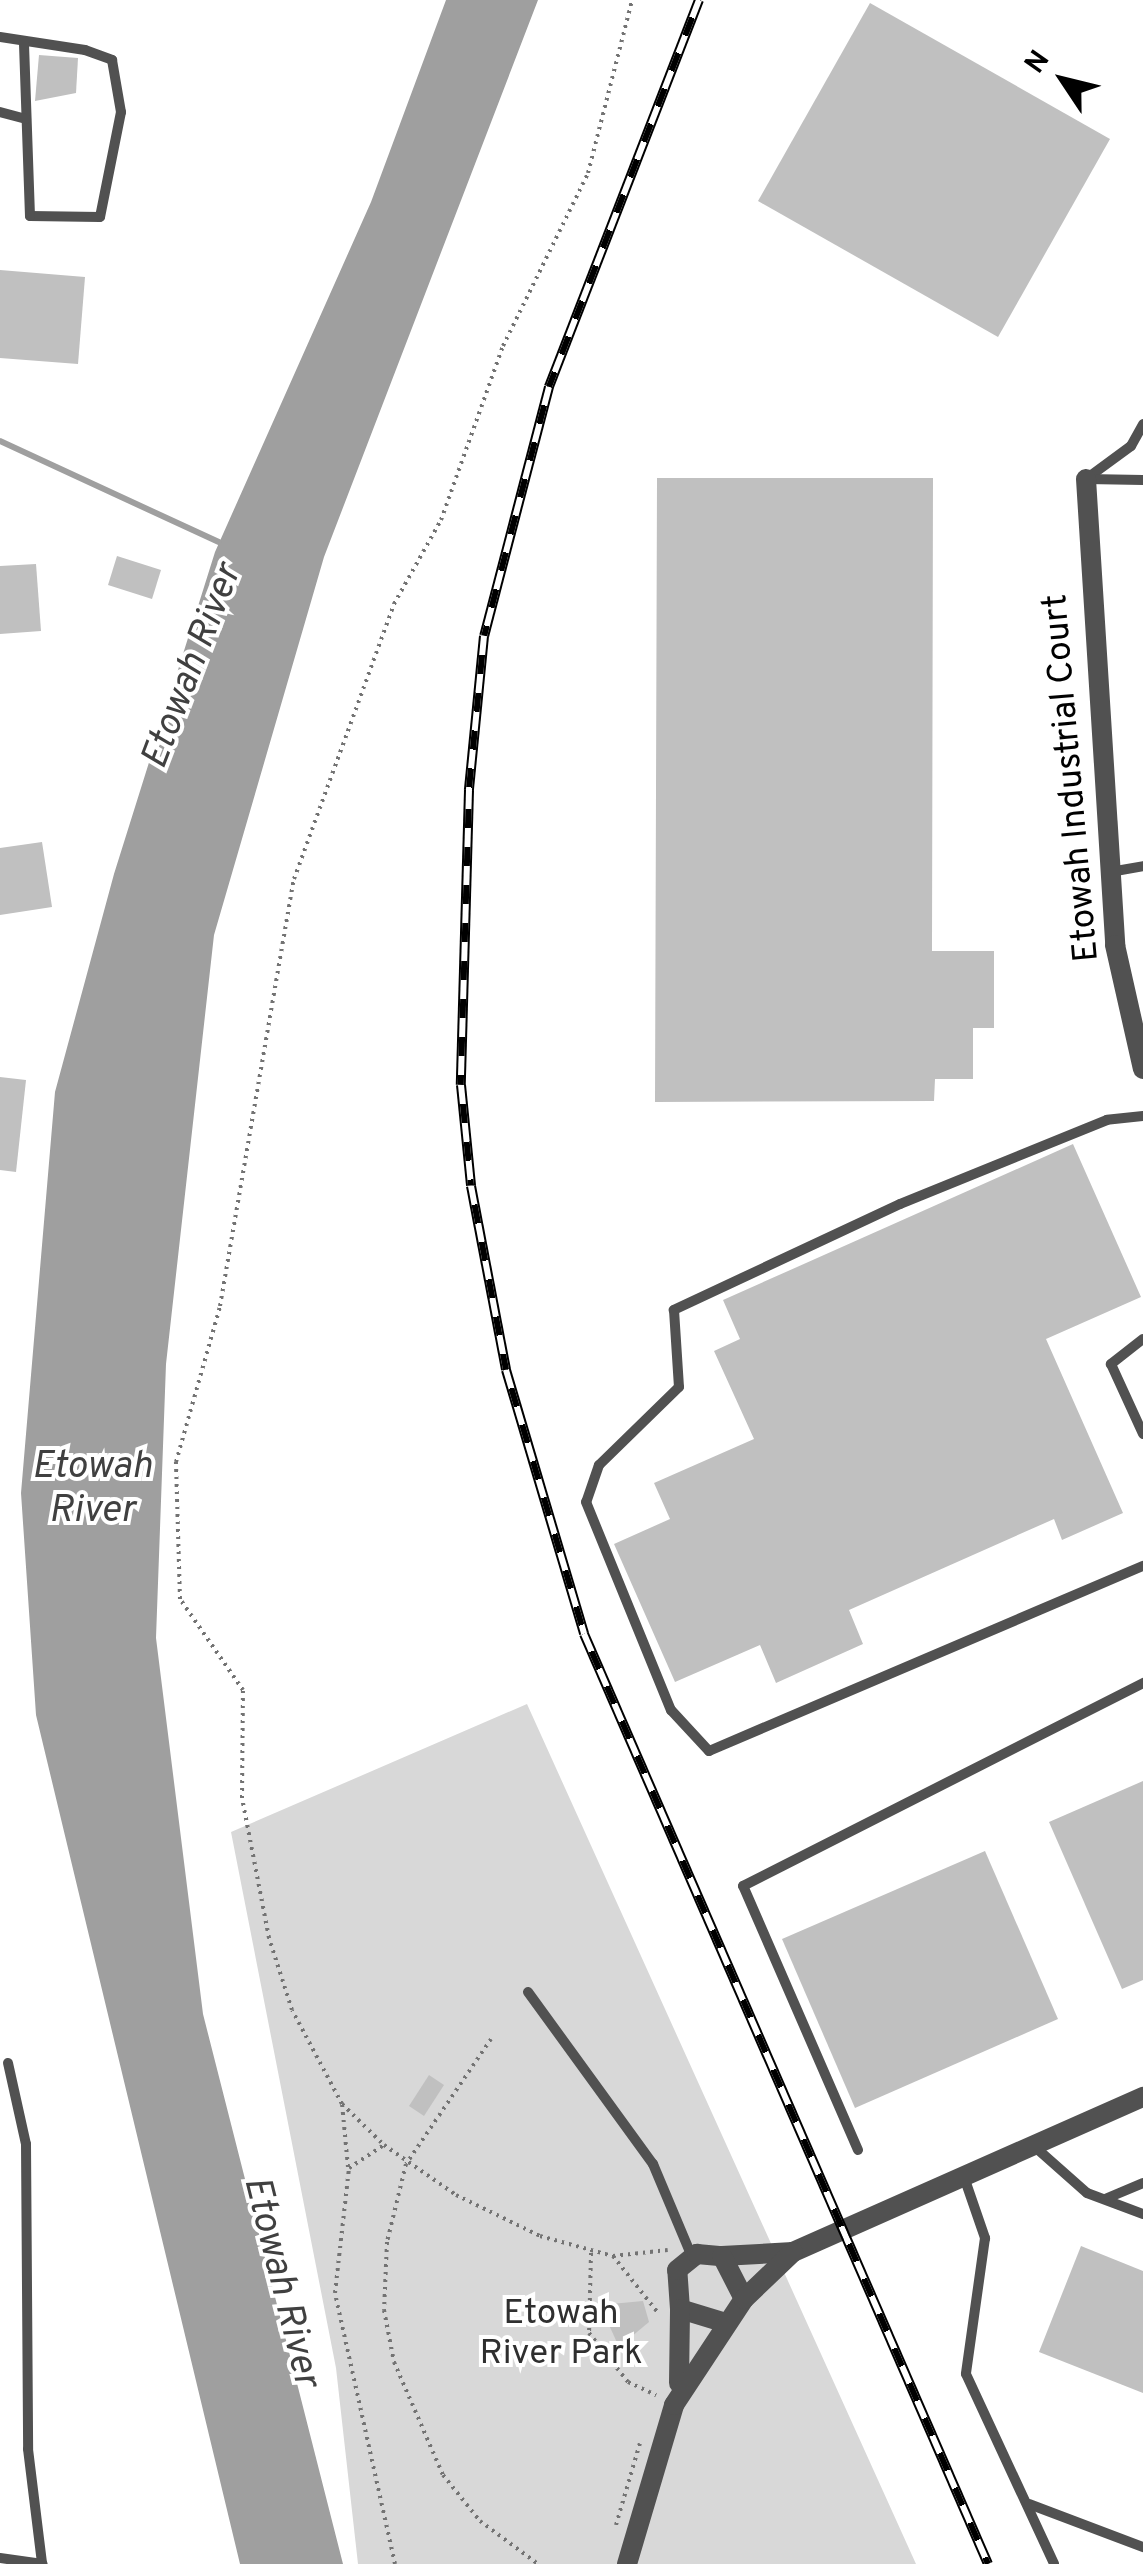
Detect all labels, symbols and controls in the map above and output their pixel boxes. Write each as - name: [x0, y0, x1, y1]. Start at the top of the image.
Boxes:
- north arrow: [1013, 30, 1113, 130]
- text: N: [1018, 44, 1059, 81]
- water label: Etowah River: [133, 558, 253, 776]
- street label: Etowah Industrial Court: [1035, 592, 1109, 964]
- water label: Etowah River: [32, 1445, 152, 1535]
- water label: Etowah River: [232, 2172, 328, 2392]
- park label: Etowah River Park: [479, 2293, 643, 2375]

